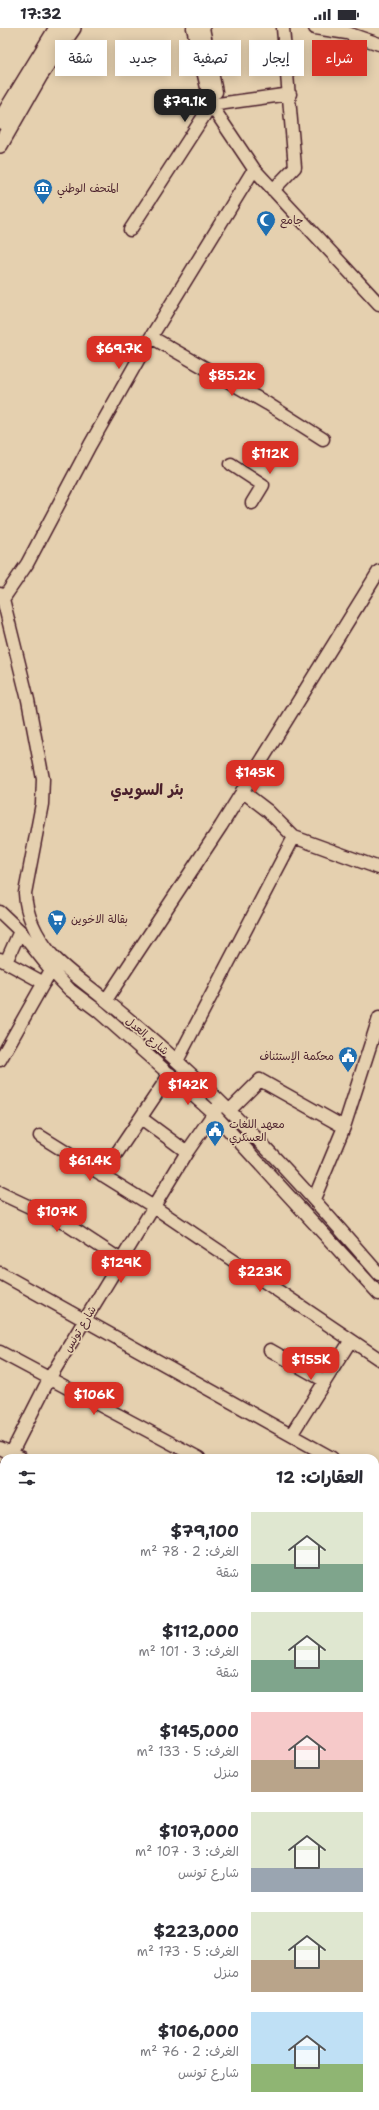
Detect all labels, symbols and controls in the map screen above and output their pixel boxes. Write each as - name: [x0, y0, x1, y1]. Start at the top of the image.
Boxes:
- text: 17:32: [20, 4, 62, 24]
- chip: شقة: [55, 40, 107, 76]
- chip: جديد: [115, 40, 171, 76]
- chip: تصفية: [179, 40, 241, 76]
- chip: إيجار: [249, 40, 304, 76]
- chip: شراء: [312, 40, 367, 76]
- pin: $79.1K: [152, 89, 218, 123]
- text: $79.1K: [163, 93, 207, 110]
- museum icon: المتحف الوطني: [32, 177, 54, 205]
- place label: المتحف الوطني: [57, 181, 119, 199]
- mosque icon: جامع: [255, 209, 277, 237]
- place label: جامع: [280, 213, 303, 229]
- pin: $69.7K: [86, 336, 152, 370]
- text: $69.7K: [96, 340, 142, 357]
- pin: $85.2K: [199, 363, 265, 397]
- text: $85.2K: [208, 367, 256, 384]
- pin: $112K: [242, 441, 298, 475]
- text: $112K: [251, 445, 289, 462]
- pin: $145K: [227, 760, 283, 794]
- text: $145K: [235, 764, 275, 781]
- district label: بئر السويدي: [110, 780, 184, 802]
- supermarket icon: بقالة الاخوين: [46, 908, 68, 936]
- place label: بقالة الاخوين: [71, 912, 128, 927]
- street label: شارع العدل: [122, 1014, 172, 1059]
- public building icon: محكمة الإستئناف: [337, 1045, 359, 1073]
- place label: محكمة الإستئناف: [259, 1049, 334, 1064]
- pin: $142K: [160, 1072, 216, 1106]
- text: $142K: [168, 1076, 208, 1093]
- place label: معهد اللغات العسكري: [229, 1117, 285, 1146]
- public building icon: معهد اللغات العسكري: [204, 1119, 226, 1147]
- pin: $61.4K: [57, 1148, 123, 1182]
- text: $61.4K: [68, 1152, 112, 1169]
- pin: $107K: [29, 1199, 85, 1233]
- text: $107K: [37, 1203, 77, 1220]
- pin: $129K: [93, 1250, 149, 1284]
- text: $129K: [101, 1254, 141, 1271]
- pin: $223K: [232, 1259, 288, 1293]
- text: $223K: [238, 1263, 282, 1280]
- street label: شارع تونس: [60, 1303, 101, 1355]
- pin: $155K: [283, 1347, 339, 1381]
- text: $155K: [291, 1351, 331, 1368]
- pin: $106K: [66, 1382, 122, 1416]
- text: $106K: [73, 1386, 115, 1403]
- text: العقارات: 12: [276, 1466, 363, 1488]
- icon: filters: [16, 1467, 38, 1489]
- text: $79,100: [170, 1520, 239, 1542]
- icon: home: [283, 1528, 331, 1576]
- text: الغرف: 2 · 78 m²: [140, 1543, 239, 1560]
- text: شقة: [216, 1564, 239, 1581]
- text: $112,000: [162, 1620, 239, 1642]
- icon: home: [283, 1628, 331, 1676]
- text: الغرف: 3 · 101 m²: [138, 1643, 239, 1660]
- text: شقة: [216, 1664, 239, 1681]
- text: $145,000: [159, 1720, 239, 1742]
- icon: home: [283, 1728, 331, 1776]
- text: الغرف: 5 · 133 m²: [137, 1743, 239, 1760]
- text: منزل: [213, 1764, 239, 1781]
- text: $107,000: [159, 1820, 239, 1842]
- icon: home: [283, 1828, 331, 1876]
- text: الغرف: 3 · 107 m²: [135, 1843, 239, 1860]
- text: شارع تونس: [178, 1864, 239, 1881]
- text: $223,000: [153, 1920, 239, 1942]
- icon: home: [283, 1928, 331, 1976]
- text: الغرف: 5 · 173 m²: [137, 1943, 239, 1960]
- text: منزل: [213, 1964, 239, 1981]
- text: $106,000: [158, 2020, 239, 2042]
- icon: home: [283, 2028, 331, 2076]
- text: الغرف: 2 · 76 m²: [140, 2043, 239, 2060]
- text: شارع تونس: [178, 2064, 239, 2081]

